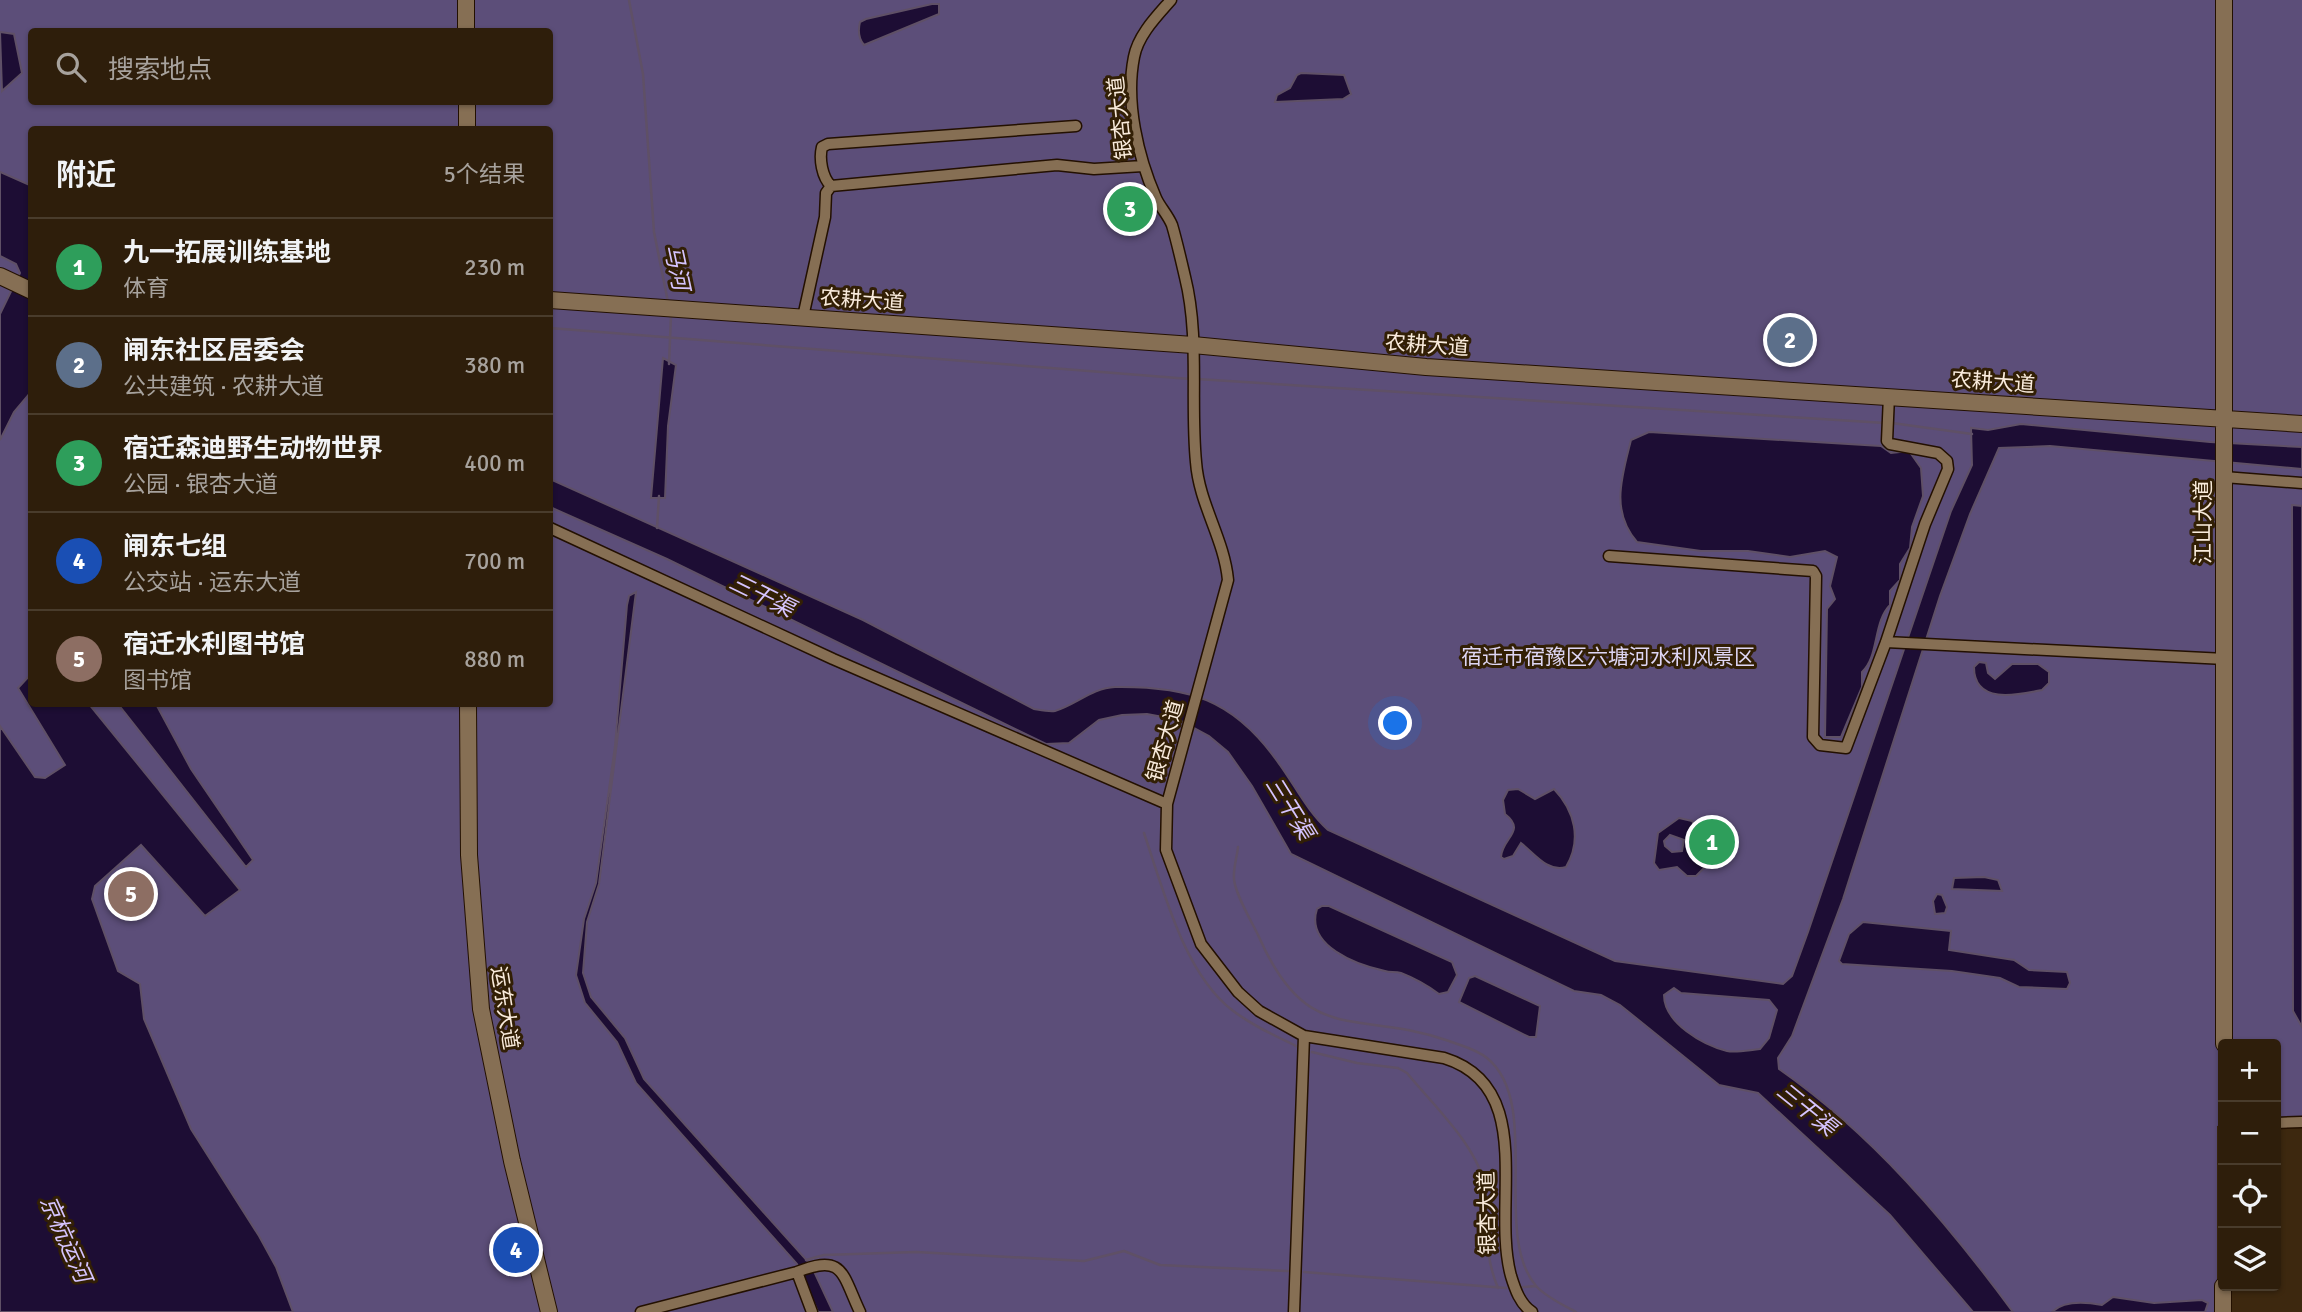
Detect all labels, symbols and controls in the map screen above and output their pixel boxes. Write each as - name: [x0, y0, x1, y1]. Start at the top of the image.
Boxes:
- search box: [28, 28, 553, 105]
- icon: search: [52, 48, 90, 86]
- text: 搜索地点: [108, 54, 212, 86]
- street label: 银杏大道: [1103, 75, 1137, 161]
- text: 附近: [56, 157, 116, 194]
- text: 5个结果: [444, 160, 525, 189]
- pin: 3: [1107, 183, 1153, 235]
- text: 九一拓展训练基地: [123, 237, 331, 269]
- water label: 马河: [658, 242, 696, 297]
- text: 1: [73, 253, 85, 282]
- text: 230 m: [464, 253, 525, 282]
- text: 体育: [123, 274, 169, 303]
- street label: 农耕大道: [819, 284, 905, 316]
- pin: 2: [1767, 314, 1813, 366]
- street label: 农耕大道: [1384, 329, 1470, 361]
- text: 闸东社区居委会: [123, 335, 305, 367]
- text: 2: [73, 351, 85, 380]
- text: 380 m: [464, 351, 525, 380]
- street label: 农耕大道: [1950, 366, 2036, 398]
- text: 公共建筑 · 农耕大道: [123, 372, 324, 401]
- text: 宿迁森迪野生动物世界: [123, 433, 383, 465]
- text: 3: [73, 449, 85, 478]
- text: 400 m: [464, 449, 525, 478]
- text: 公园 · 银杏大道: [123, 470, 278, 499]
- street label: 江山大道: [2190, 480, 2216, 564]
- text: 闸东七组: [123, 531, 227, 563]
- text: 4: [73, 547, 85, 576]
- text: 700 m: [464, 547, 525, 576]
- water label: 三干渠: [724, 567, 802, 625]
- text: 公交站 · 运东大道: [123, 568, 301, 597]
- text: 宿迁水利图书馆: [123, 629, 305, 661]
- park label: 宿迁市宿豫区六塘河水利风景区: [1461, 644, 1755, 670]
- text: 5: [73, 645, 85, 674]
- text: 880 m: [464, 645, 525, 674]
- text: 图书馆: [123, 666, 192, 695]
- street label: 银杏大道: [1141, 697, 1189, 785]
- your location: [1378, 706, 1412, 740]
- water label: 三干渠: [1259, 771, 1322, 848]
- pin: 1: [1689, 816, 1735, 868]
- pin: 5: [108, 868, 154, 920]
- street label: 运东大道: [486, 964, 524, 1052]
- map controls: [2218, 1039, 2281, 1291]
- button: +: [2218, 1039, 2281, 1102]
- water label: 三干渠: [1771, 1076, 1845, 1144]
- button: −: [2218, 1102, 2281, 1165]
- button: locate: [2218, 1165, 2281, 1228]
- street label: 银杏大道: [1473, 1171, 1501, 1255]
- water label: 京杭运河: [34, 1191, 99, 1291]
- pin: 4: [493, 1224, 539, 1276]
- button: layers: [2218, 1228, 2281, 1291]

